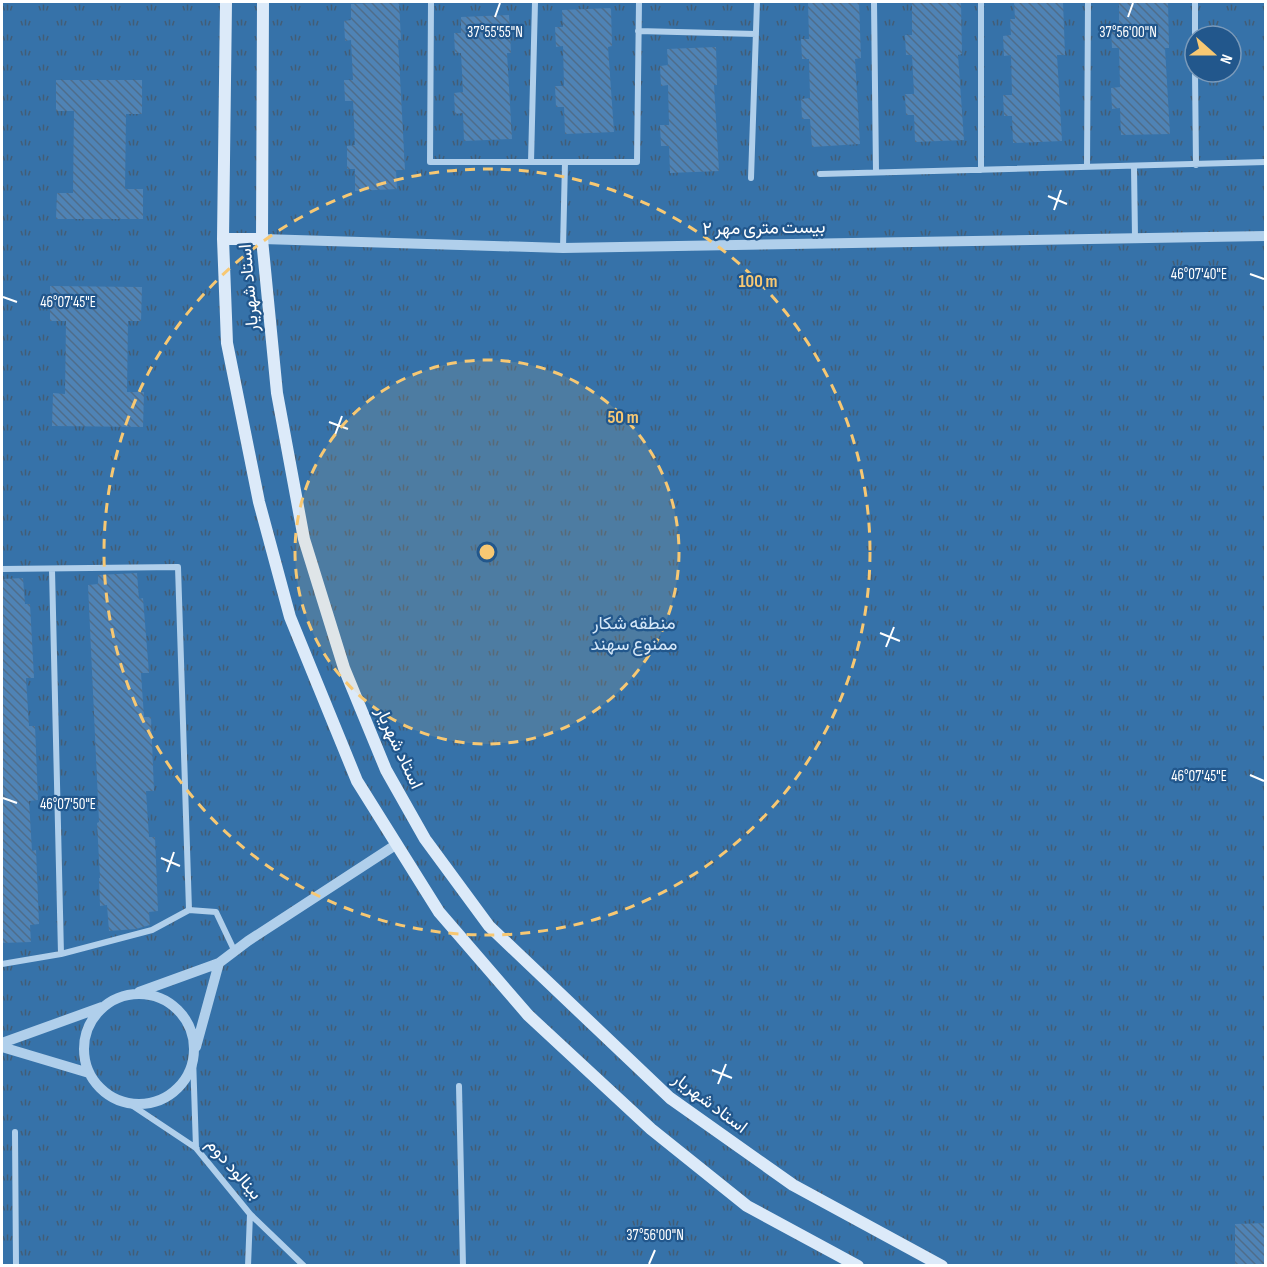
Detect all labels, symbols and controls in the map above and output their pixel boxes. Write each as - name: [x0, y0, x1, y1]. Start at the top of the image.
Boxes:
- text: 37°55'55"N: [467, 23, 523, 42]
- text: 37°56'00"N: [1099, 23, 1157, 42]
- north arrow: [1183, 24, 1243, 84]
- text: N: [1215, 51, 1236, 66]
- street label: بیست متری مهر ۲: [702, 216, 826, 240]
- street label: استاد شهریار: [235, 243, 263, 334]
- text: 46°07'40"E: [1171, 265, 1227, 284]
- text: 100 m: [739, 271, 778, 292]
- text: 46°07'45"E: [40, 293, 96, 312]
- text: 50 m: [607, 407, 639, 428]
- centre of rings: [477, 542, 497, 562]
- park label: منطقه شکار ممنوع سهند: [591, 613, 677, 656]
- street label: استاد شهریار: [370, 703, 427, 792]
- text: 46°07'45"E: [1171, 767, 1227, 786]
- text: 46°07'50"E: [40, 795, 96, 814]
- street label: استاد شهریار: [668, 1068, 751, 1138]
- street label: بینالود دوم: [201, 1134, 266, 1205]
- text: 37°56'00"N: [626, 1226, 684, 1245]

